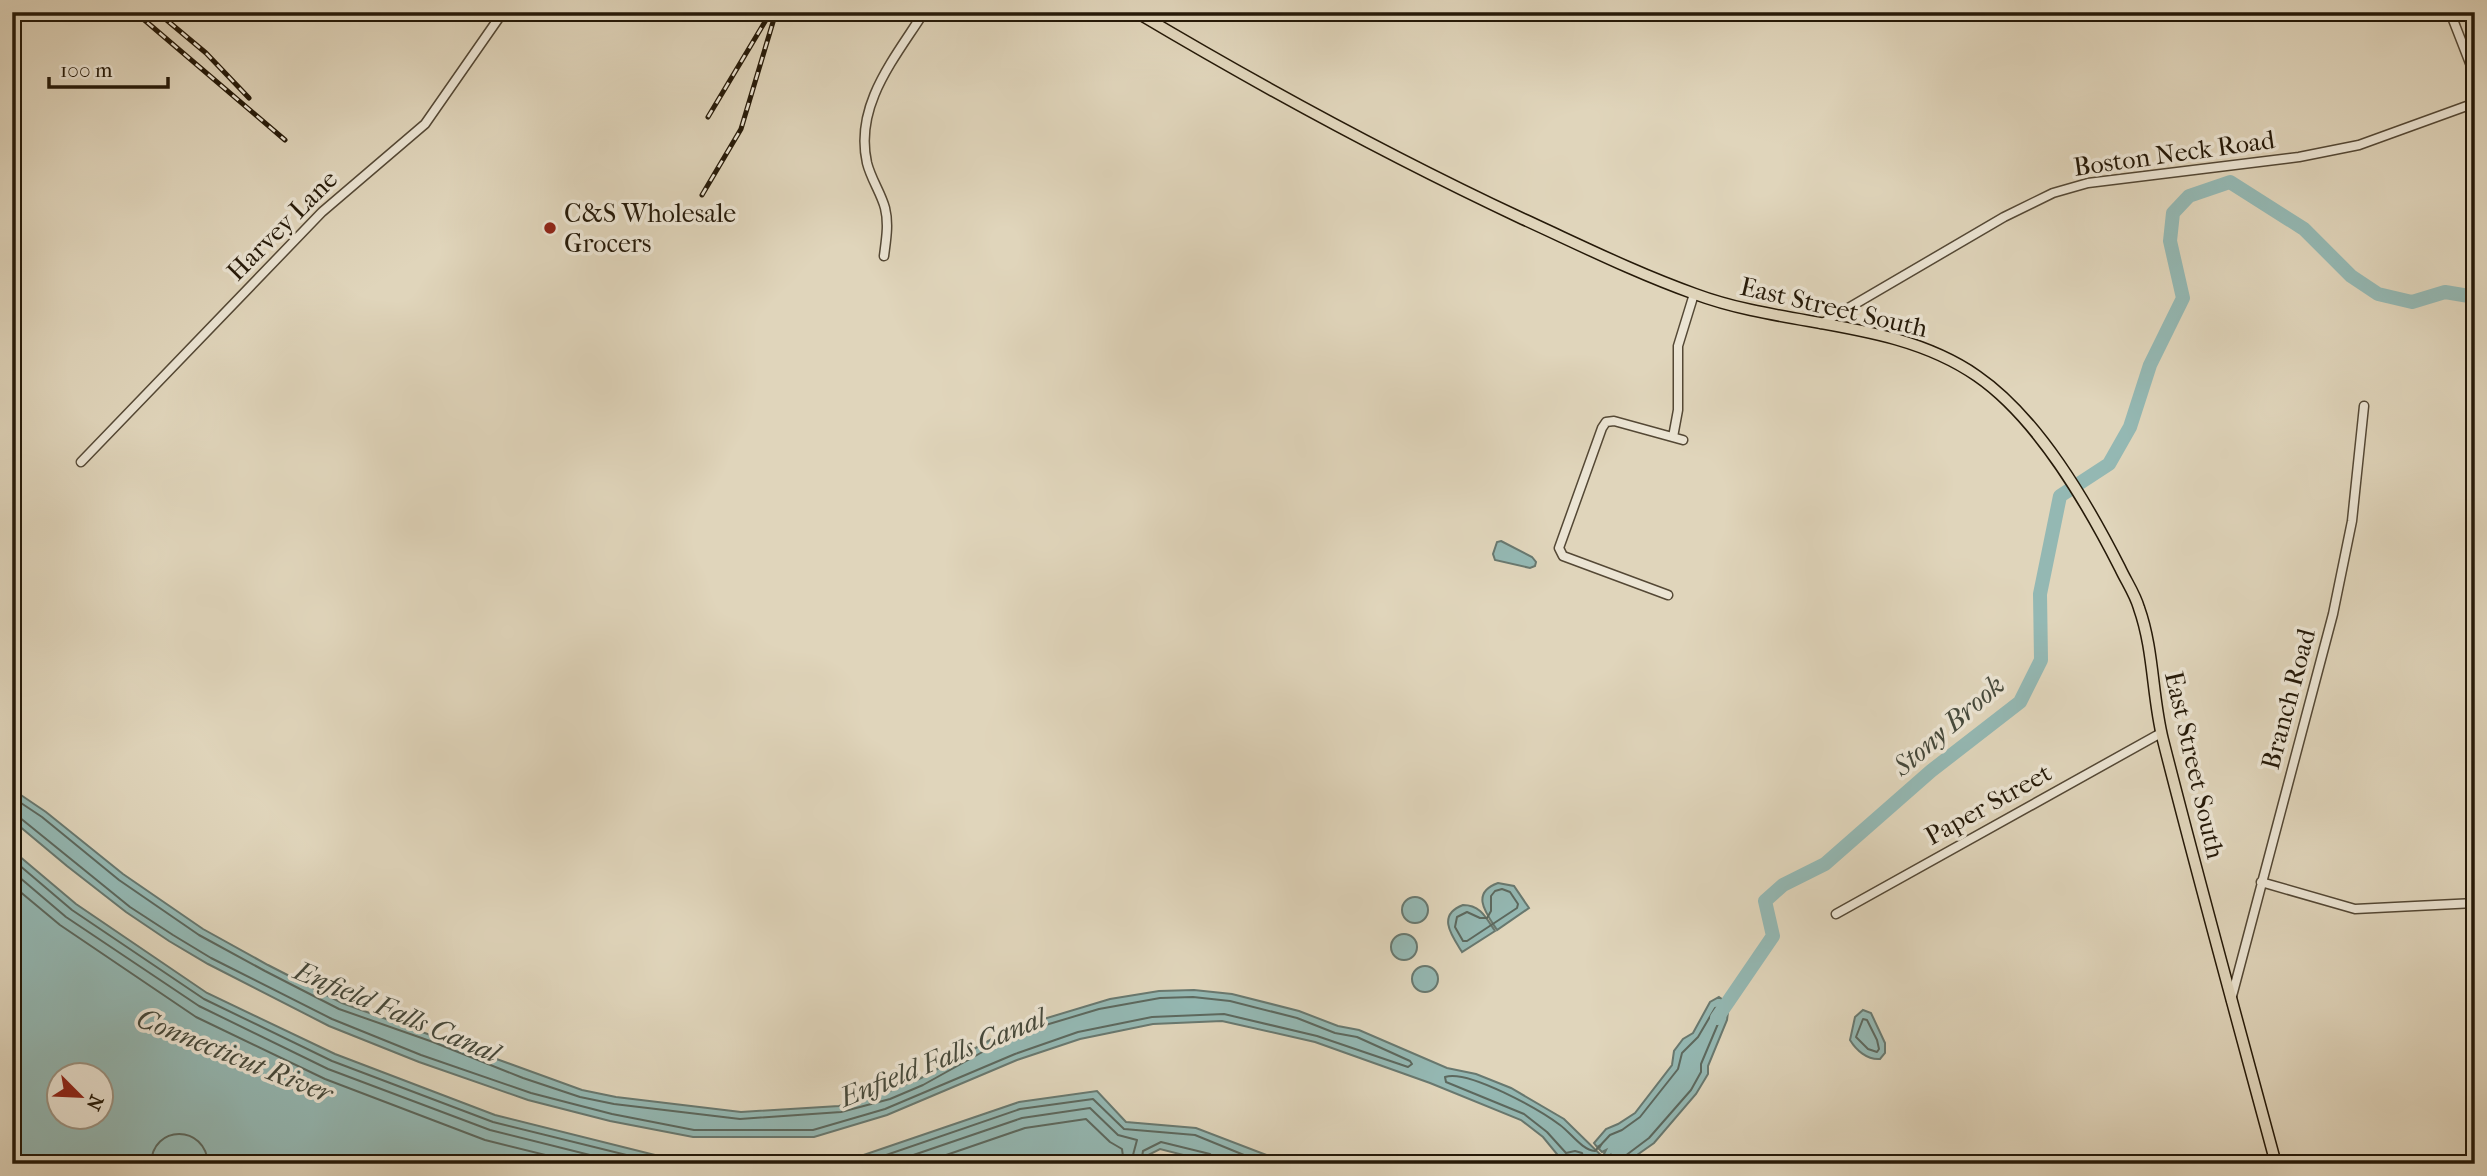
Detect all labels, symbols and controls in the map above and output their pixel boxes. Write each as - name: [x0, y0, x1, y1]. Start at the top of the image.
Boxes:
- scale bar: [49, 46, 168, 90]
- text: 100 m: [60, 58, 113, 82]
- street label: Boston Neck Road: [2071, 124, 2278, 183]
- street label: Harvey Lane: [221, 164, 344, 287]
- place label: C&S Wholesale Grocers: [564, 198, 736, 259]
- marker: C&S Wholesale Grocers: [542, 220, 558, 236]
- street label: East Street South: [1737, 271, 1931, 344]
- street label: Branch Road: [2255, 625, 2322, 773]
- water label: Stony Brook: [1885, 668, 2011, 783]
- street label: East Street South: [2158, 668, 2231, 862]
- street label: Paper Street: [1920, 757, 2057, 852]
- water label: Enfield Falls Canal: [288, 953, 507, 1071]
- water label: Enfield Falls Canal: [833, 1000, 1053, 1115]
- water label: Connecticut River: [132, 1001, 340, 1111]
- north arrow: [46, 1060, 116, 1130]
- text: N: [81, 1091, 108, 1114]

